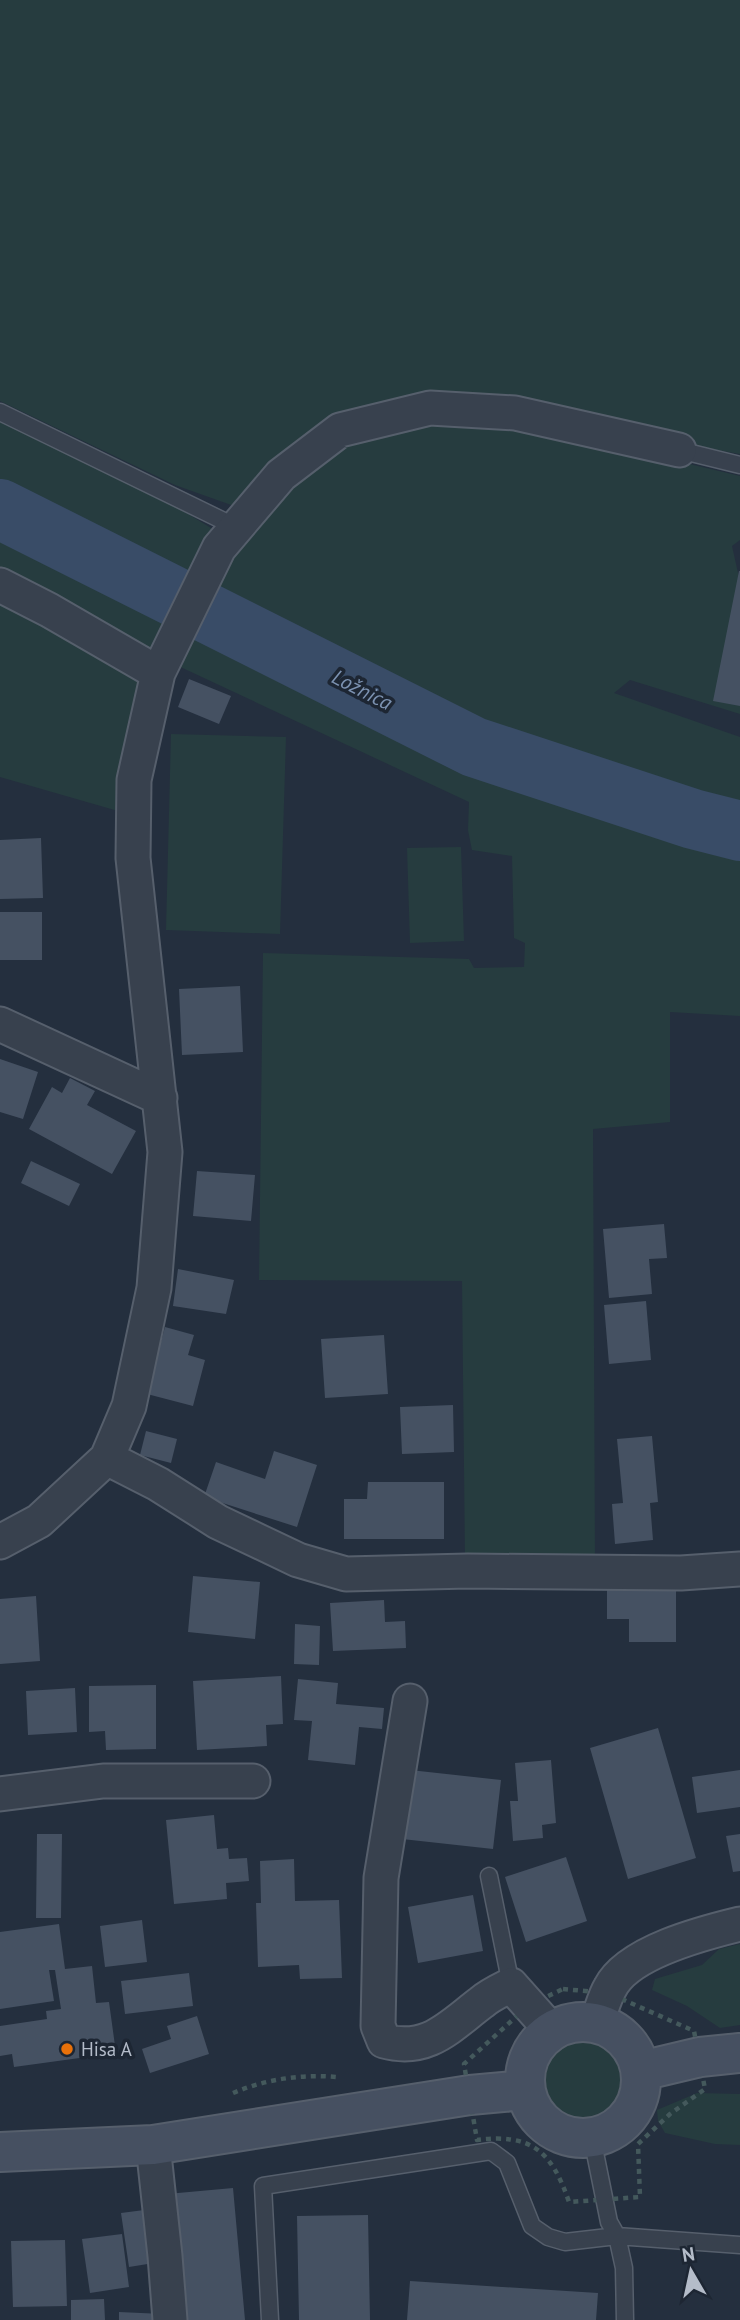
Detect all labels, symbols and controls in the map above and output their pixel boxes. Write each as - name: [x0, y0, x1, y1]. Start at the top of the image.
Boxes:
- water label: Ložnica: [328, 663, 398, 716]
- place label: Hisa A: [81, 2037, 132, 2061]
- marker: Hisa A: [59, 2041, 75, 2057]
- north arrow: [656, 2236, 726, 2306]
- text: N: [680, 2241, 696, 2267]

